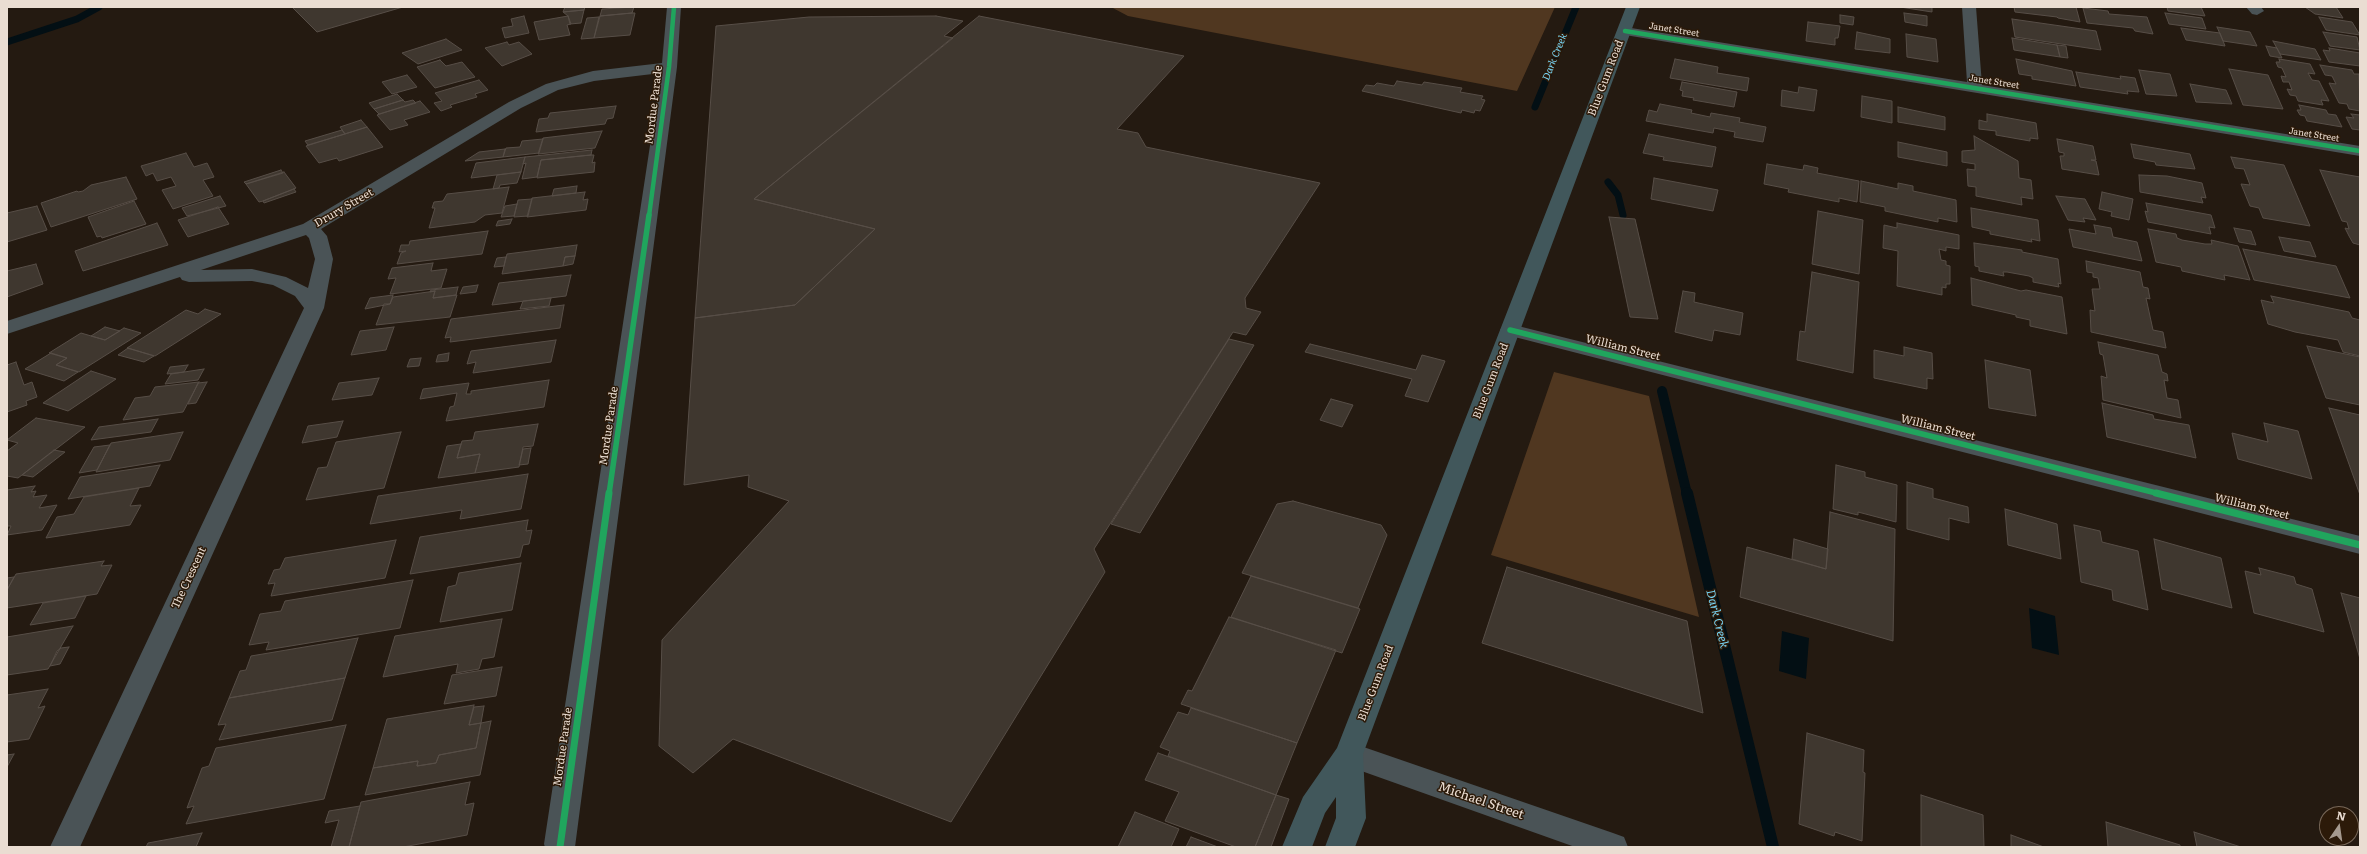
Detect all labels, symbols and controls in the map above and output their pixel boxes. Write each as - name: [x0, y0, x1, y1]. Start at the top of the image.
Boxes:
- street label: Janet Street: [1648, 21, 1700, 39]
- water label: Dark Creek: [1540, 32, 1570, 82]
- street label: Blue Gum Road: [1585, 38, 1627, 118]
- street label: Mordue Parade: [643, 65, 665, 145]
- street label: Janet Street: [1968, 73, 2020, 91]
- street label: Janet Street: [2288, 126, 2340, 144]
- street label: Drury Street: [312, 186, 376, 230]
- street label: William Street: [1584, 332, 1662, 364]
- street label: Blue Gum Road: [1470, 341, 1512, 421]
- street label: Mordue Parade: [597, 386, 621, 466]
- street label: William Street: [1899, 412, 1977, 444]
- street label: William Street: [2213, 491, 2291, 523]
- street label: The Crescent: [169, 545, 209, 611]
- water label: Dark Creek: [1703, 588, 1731, 650]
- street label: Blue Gum Road: [1355, 643, 1397, 723]
- street label: Mordue Parade: [551, 707, 575, 787]
- street label: Michael Street: [1436, 779, 1526, 823]
- north arrow: [2319, 806, 2359, 846]
- text: N: [2335, 806, 2348, 824]

